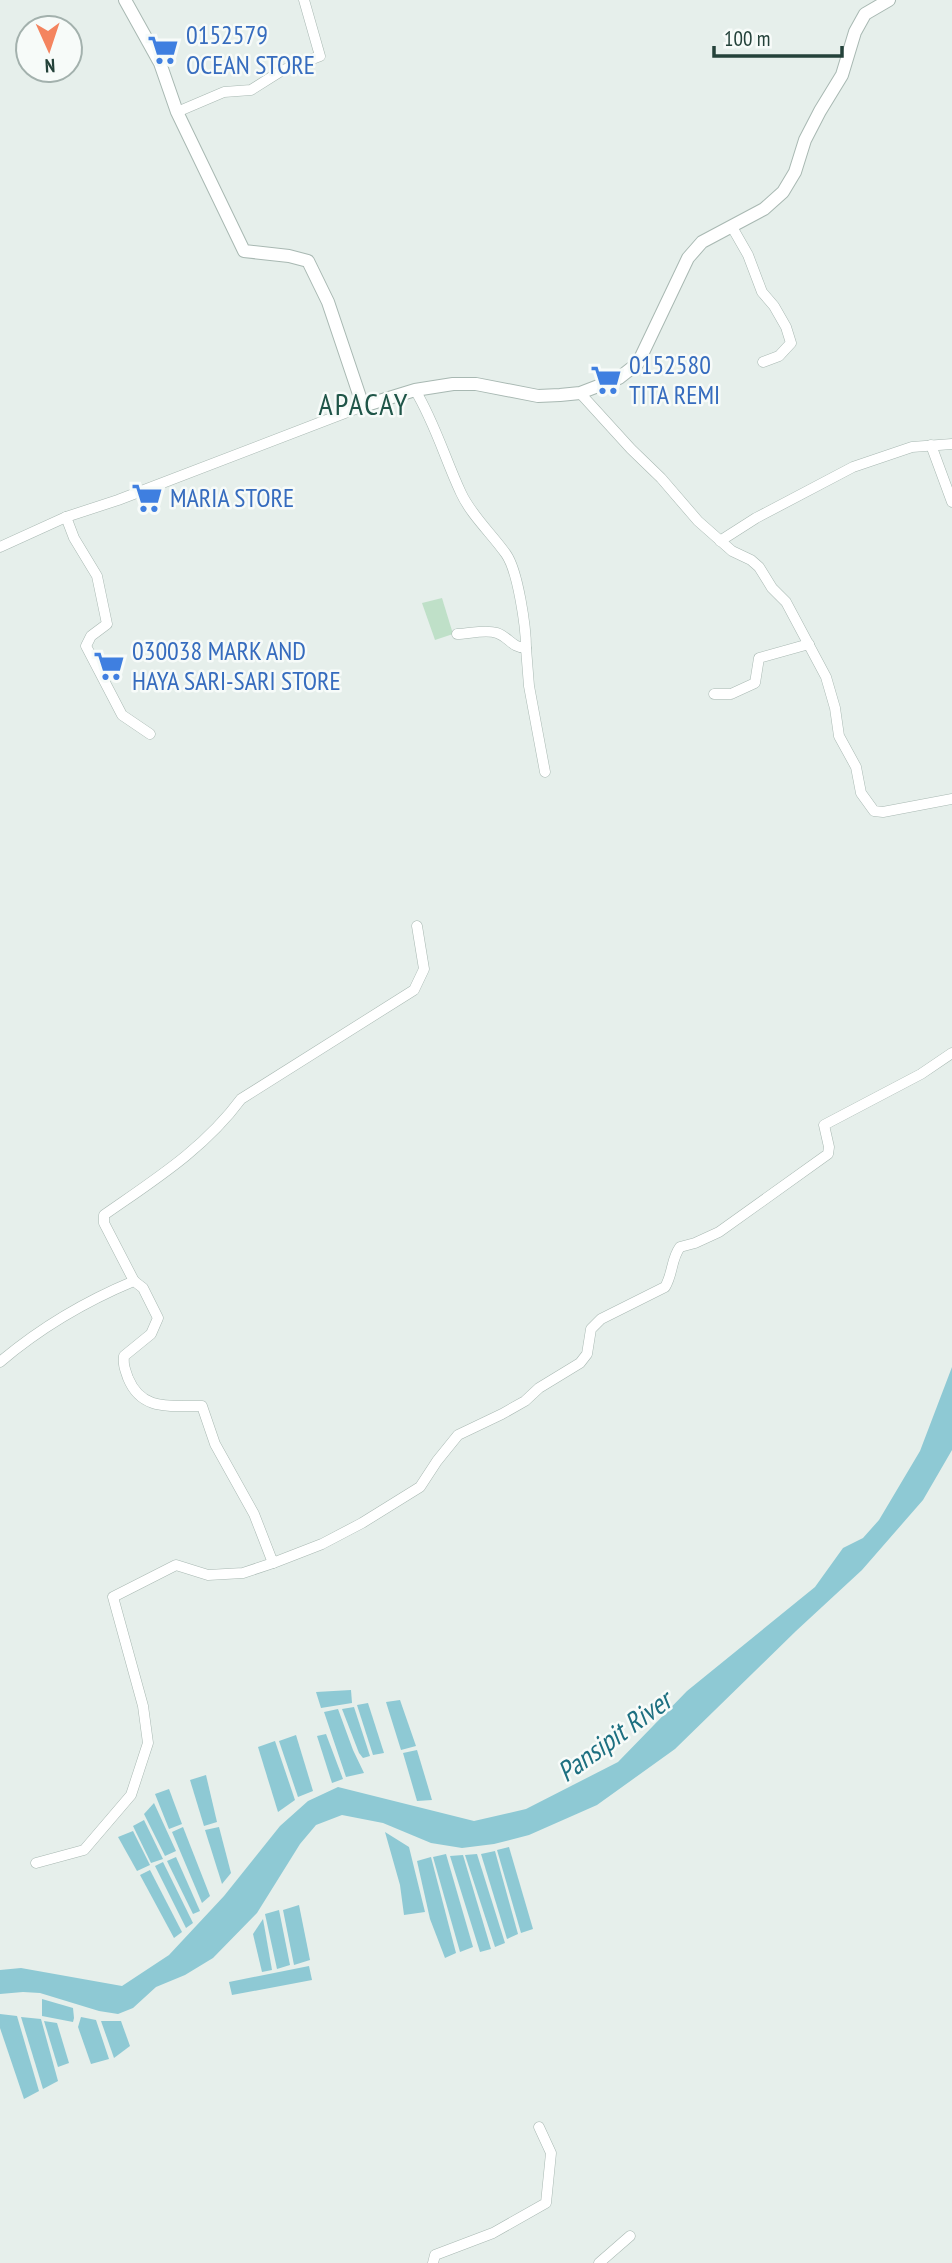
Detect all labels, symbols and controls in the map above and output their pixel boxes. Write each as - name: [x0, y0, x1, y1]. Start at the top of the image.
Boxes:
- north arrow: [14, 14, 84, 84]
- scale bar: [714, 14, 842, 58]
- place label: 0152579 OCEAN STORE: [186, 18, 315, 81]
- text: 100 m: [724, 25, 770, 52]
- supermarket icon: 0152579 OCEAN STORE: [146, 33, 180, 67]
- text: N: [44, 54, 56, 78]
- place label: 0152580 TITA REMI: [629, 348, 720, 411]
- supermarket icon: 0152580 TITA REMI: [589, 363, 623, 397]
- district label: APACAY: [319, 384, 409, 423]
- supermarket icon: MARIA STORE: [130, 481, 164, 515]
- place label: MARIA STORE: [170, 481, 294, 514]
- place label: 030038 MARK AND HAYA SARI-SARI STORE: [132, 634, 341, 697]
- supermarket icon: 030038 MARK AND HAYA SARI-SARI STORE: [92, 649, 126, 683]
- water label: Pansipit River: [549, 1679, 682, 1789]

